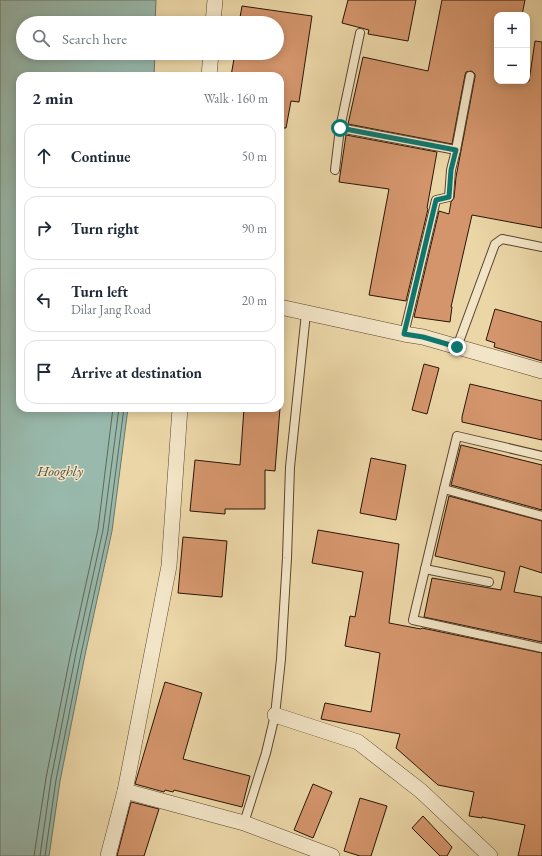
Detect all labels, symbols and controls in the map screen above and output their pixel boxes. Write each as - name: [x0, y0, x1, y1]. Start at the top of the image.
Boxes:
- map controls: [494, 12, 530, 84]
- button: +: [494, 12, 530, 48]
- search box: [16, 16, 284, 60]
- icon: search: [30, 27, 52, 49]
- text: Search here: [62, 29, 127, 48]
- button: −: [494, 48, 530, 84]
- text: 2 min: [32, 87, 73, 109]
- text: Walk · 160 m: [204, 90, 268, 107]
- route start: [331, 119, 349, 137]
- icon: ahead: [33, 145, 55, 167]
- text: Continue: [71, 147, 131, 166]
- text: 50 m: [242, 148, 267, 165]
- icon: right: [33, 217, 55, 239]
- text: Turn right: [71, 219, 139, 238]
- text: 90 m: [242, 220, 267, 237]
- text: Turn left: [71, 282, 128, 301]
- icon: left: [33, 289, 55, 311]
- text: 20 m: [242, 292, 267, 309]
- text: Dilar Jang Road: [71, 301, 151, 318]
- route end: [448, 338, 466, 356]
- icon: arrive: [33, 361, 55, 383]
- text: Arrive at destination: [71, 363, 202, 382]
- water label: Hooghly: [36, 461, 83, 480]

